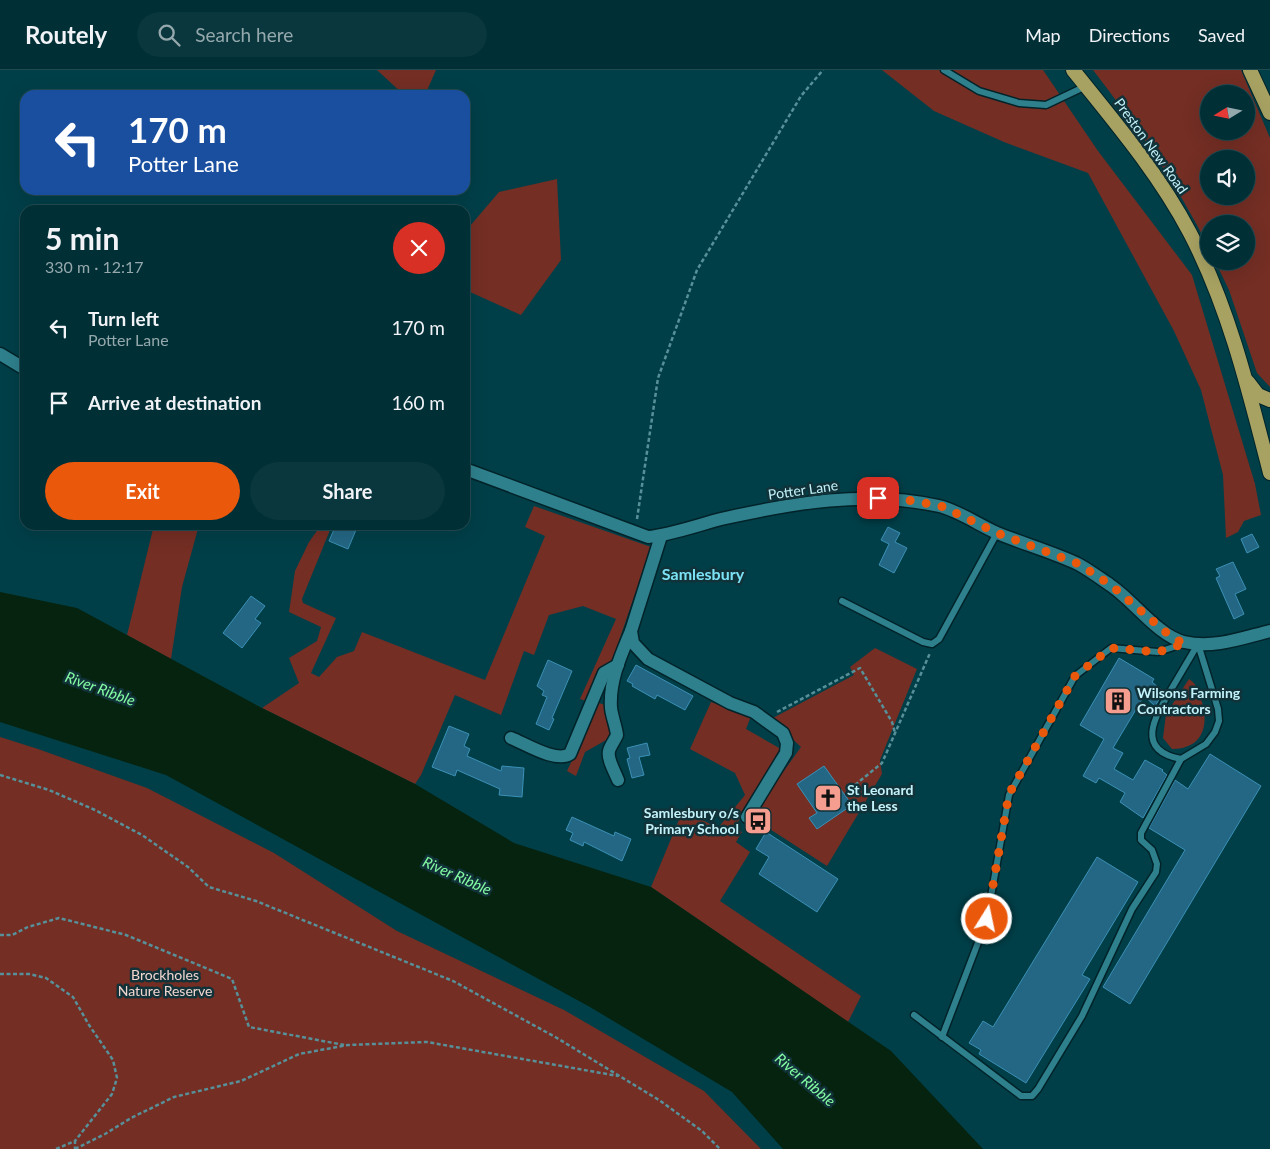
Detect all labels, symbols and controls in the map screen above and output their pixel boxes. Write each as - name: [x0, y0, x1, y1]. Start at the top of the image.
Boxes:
- search box: [137, 12, 487, 57]
- text: Routely: [25, 20, 107, 49]
- icon: search: [155, 21, 183, 49]
- text: Search here: [195, 23, 293, 46]
- text: Map: [1025, 24, 1061, 46]
- text: Directions: [1089, 24, 1170, 46]
- text: Saved: [1198, 24, 1245, 46]
- north arrow: [1200, 85, 1255, 140]
- map controls: [1200, 85, 1255, 270]
- street label: Preston New Road: [1111, 95, 1192, 197]
- text: 170 m: [128, 108, 227, 150]
- icon: left: [45, 110, 110, 175]
- text: Potter Lane: [128, 150, 239, 177]
- button: sound: [1200, 150, 1255, 205]
- button: layers: [1200, 215, 1255, 270]
- text: 5 min: [45, 220, 119, 256]
- button: close: [393, 222, 445, 274]
- text: 330 m · 12:17: [45, 257, 144, 276]
- text: Turn left: [88, 307, 159, 330]
- icon: left: [45, 314, 73, 342]
- text: 170 m: [391, 316, 445, 339]
- text: Potter Lane: [88, 330, 169, 349]
- icon: arrive: [45, 389, 73, 417]
- text: Arrive at destination: [88, 391, 261, 414]
- text: 160 m: [391, 391, 445, 414]
- button: Exit: [45, 462, 240, 520]
- button: Share: [250, 462, 445, 520]
- street label: Potter Lane: [767, 476, 839, 503]
- pin: [857, 477, 899, 519]
- icon: arrive: [864, 484, 892, 512]
- district label: Samlesbury: [662, 564, 745, 583]
- water label: River Ribble: [63, 667, 138, 709]
- place label: Wilsons Farming Contractors: [1137, 684, 1241, 717]
- building icon: Wilsons Farming Contractors: [1103, 686, 1133, 716]
- place label: St Leonard the Less: [847, 781, 913, 814]
- church icon: St Leonard the Less: [813, 783, 843, 813]
- place label: Samlesbury o/s Primary School: [644, 804, 739, 837]
- bus stop icon: Samlesbury o/s Primary School: [743, 806, 773, 836]
- water label: River Ribble: [420, 852, 494, 898]
- position arrow: [960, 892, 1012, 944]
- park label: Brockholes Nature Reserve: [118, 966, 212, 999]
- water label: River Ribble: [772, 1049, 839, 1110]

